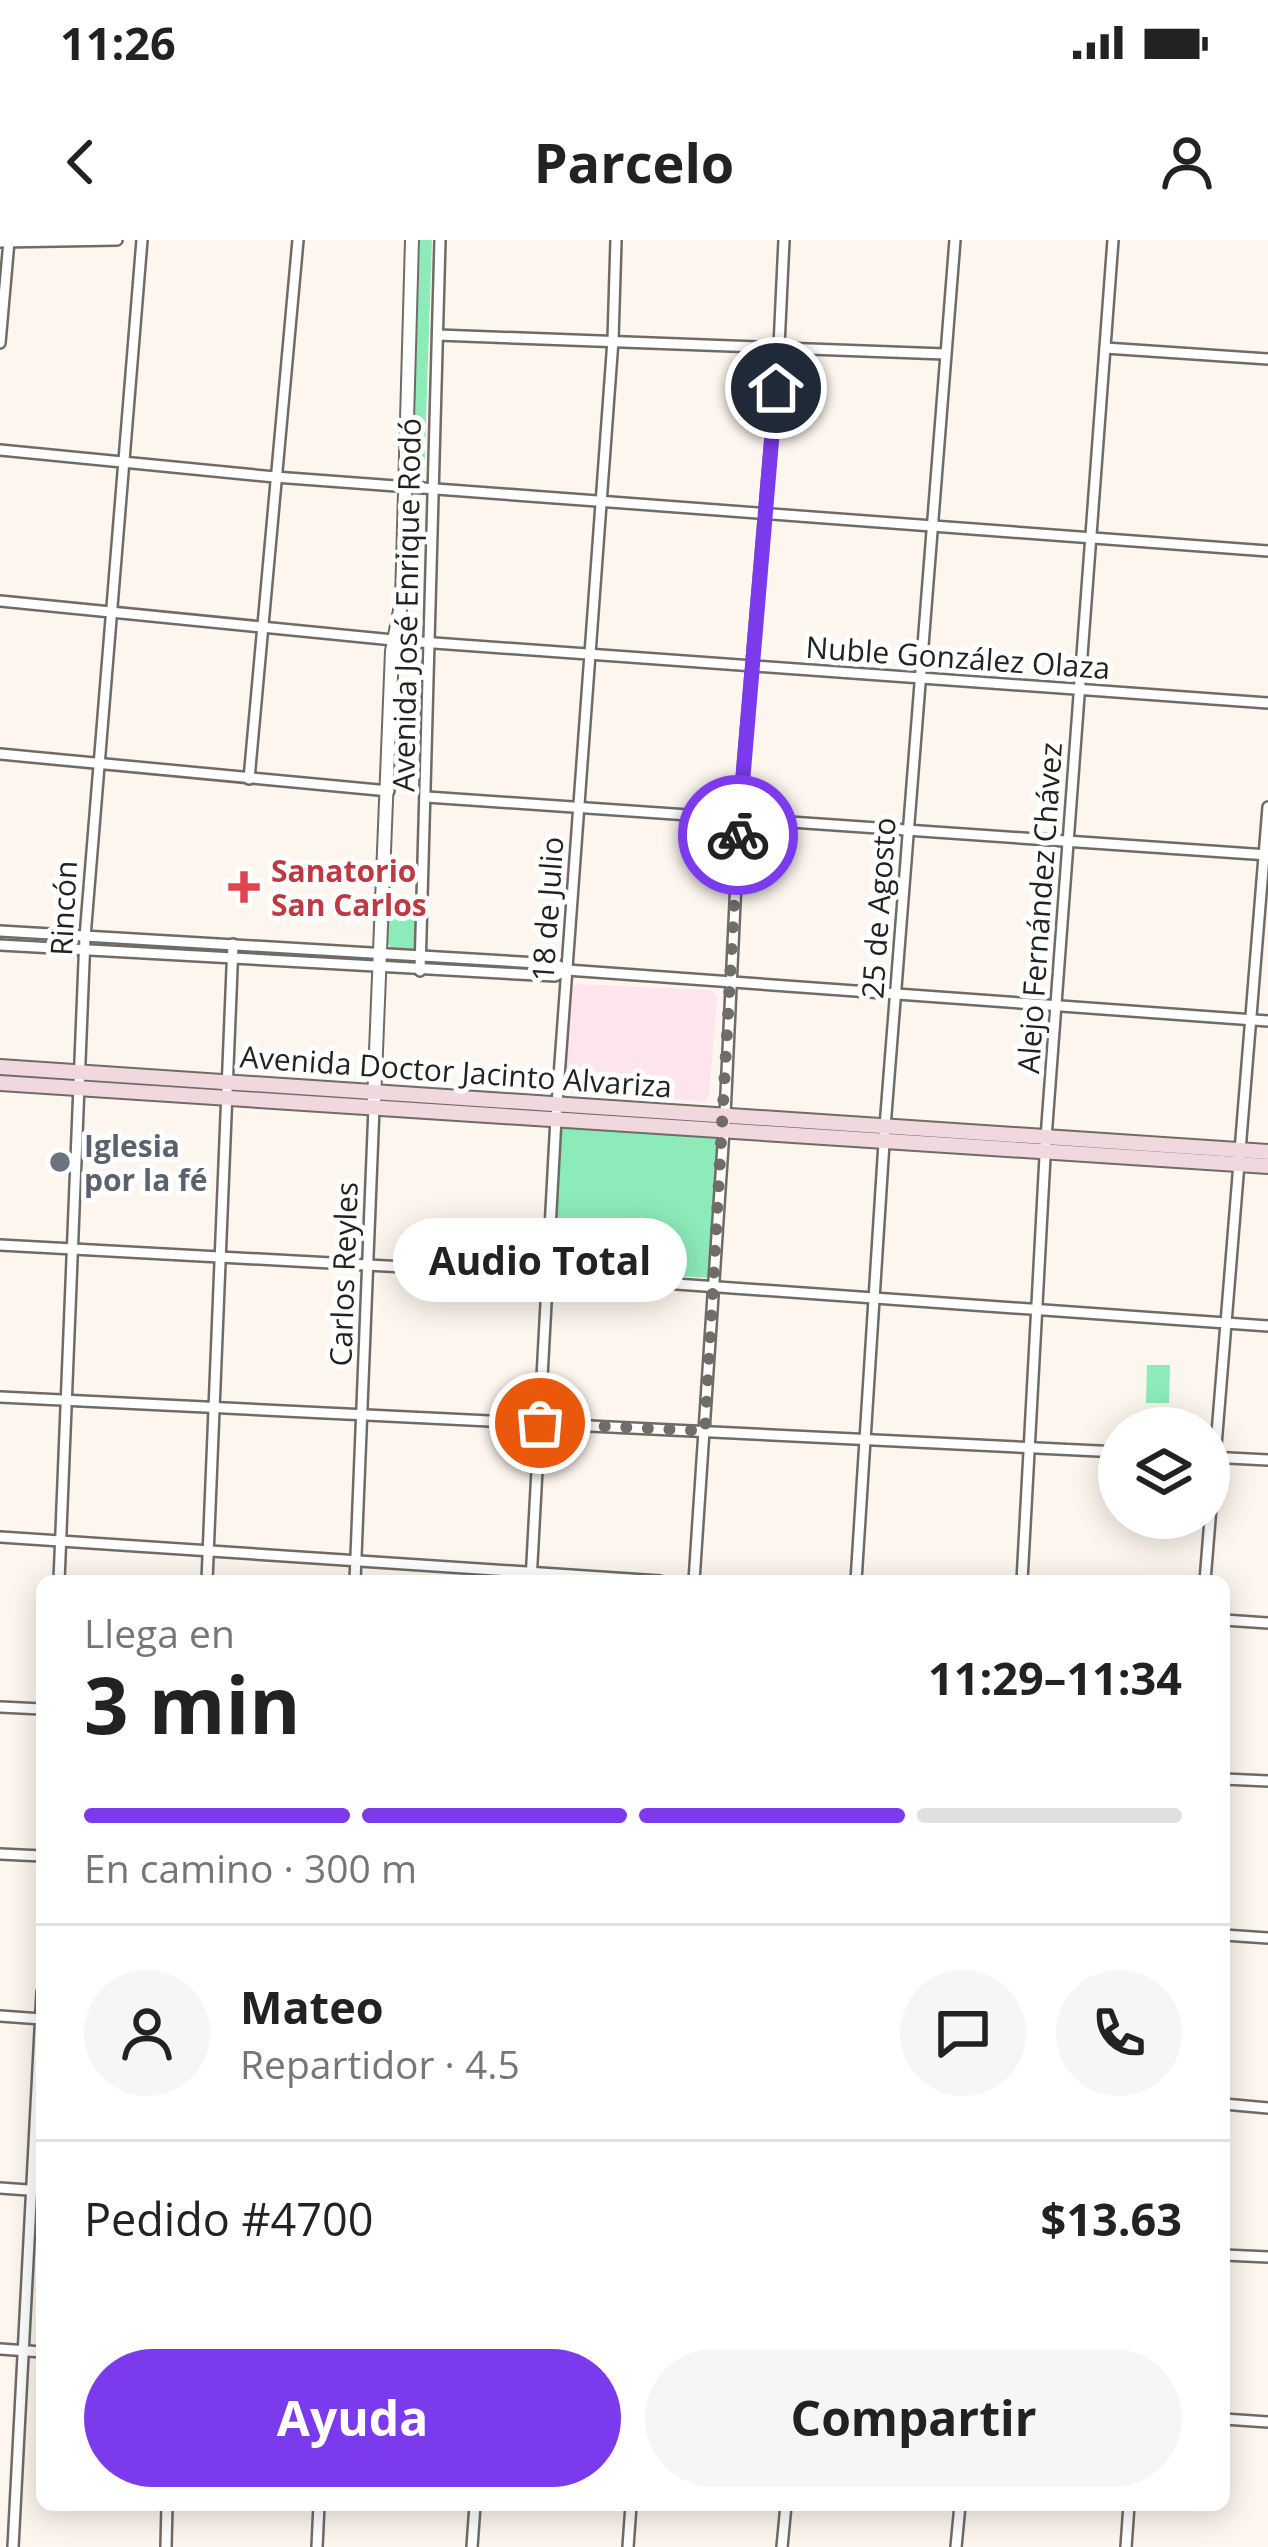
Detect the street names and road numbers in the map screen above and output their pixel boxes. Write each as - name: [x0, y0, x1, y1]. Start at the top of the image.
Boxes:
- street label: Avenida José Enrique Rodó: [382, 418, 430, 792]
- street label: Nuble González Olaza: [804, 626, 1112, 688]
- street label: Alejo Fernández Chávez: [1007, 741, 1071, 1075]
- street label: 25 de Agosto: [851, 816, 905, 1000]
- street label: 18 de Julio: [522, 835, 572, 983]
- street label: Rincón: [40, 859, 86, 957]
- street label: Avenida Doctor Jacinto Alvariza: [239, 1035, 673, 1107]
- street label: Carlos Reyles: [319, 1181, 367, 1367]

